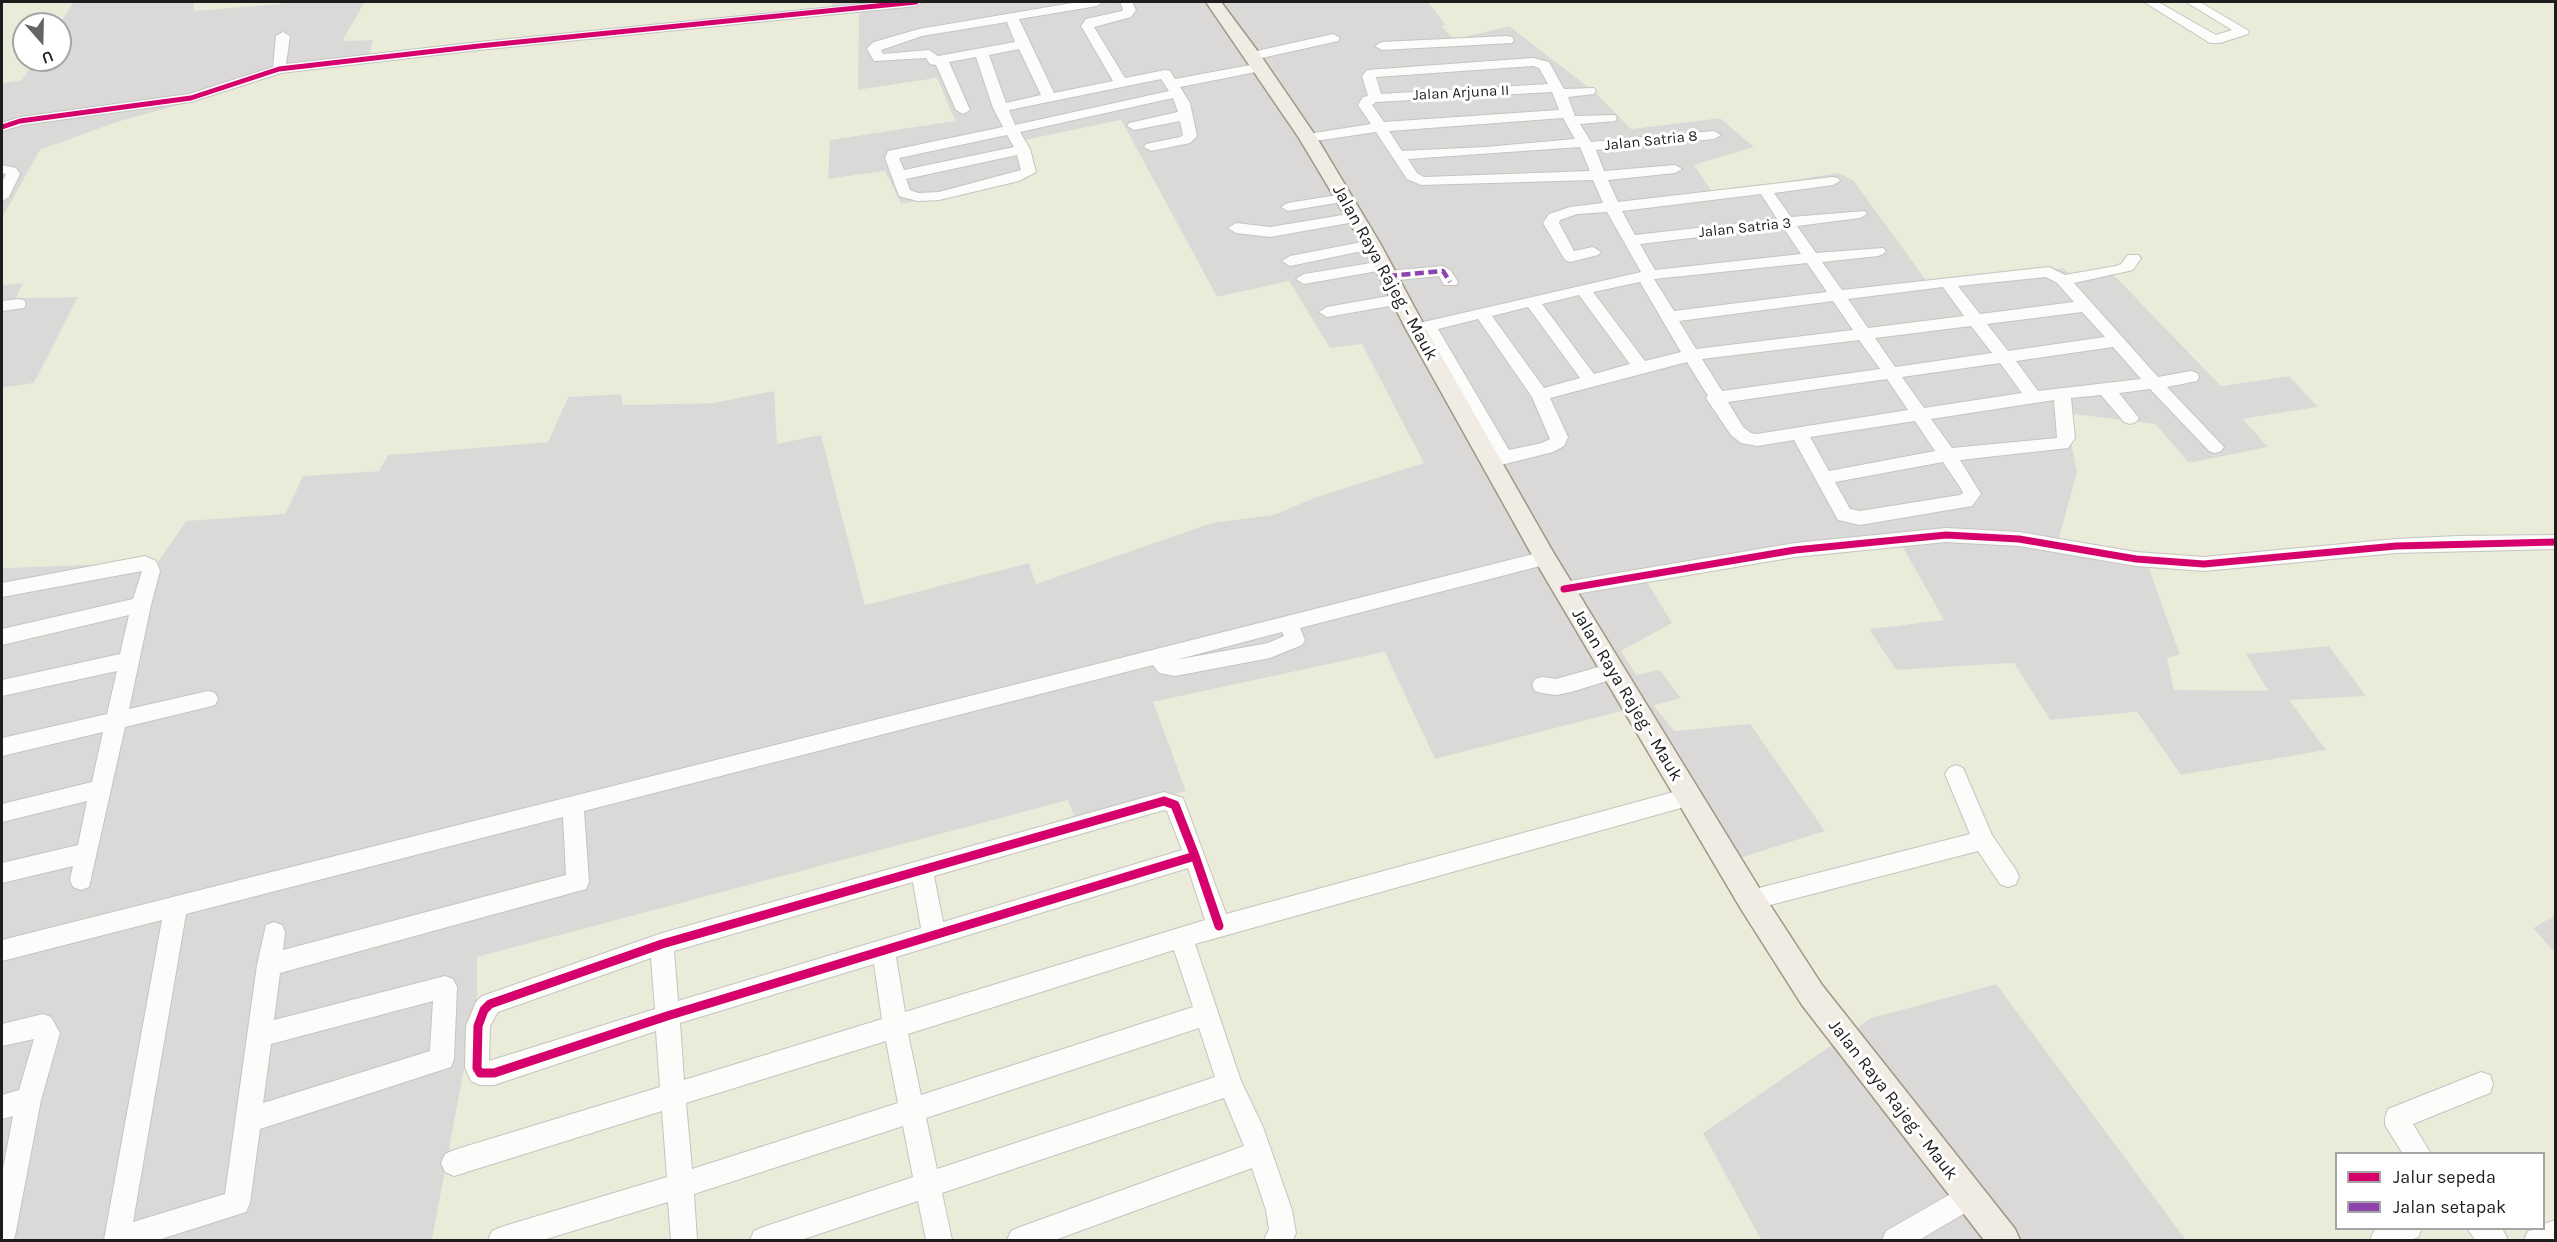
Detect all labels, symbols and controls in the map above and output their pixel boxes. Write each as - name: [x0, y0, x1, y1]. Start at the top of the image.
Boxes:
- north arrow: [12, 12, 72, 72]
- text: U: [39, 47, 56, 68]
- street label: Jalan Arjuna II: [1412, 81, 1510, 105]
- street label: Jalan Satria 8: [1604, 127, 1698, 155]
- street label: Jalan Raya Rajeg - Mauk: [1328, 181, 1442, 365]
- street label: Jalan Satria 3: [1698, 214, 1792, 242]
- street label: Jalan Raya Rajeg - Mauk: [1567, 605, 1687, 785]
- street label: Jalan Raya Rajeg - Mauk: [1824, 1015, 1962, 1185]
- legend: [2335, 1152, 2545, 1230]
- text: Jalur sepeda: [2393, 1166, 2496, 1188]
- text: Jalan setapak: [2393, 1196, 2506, 1218]

